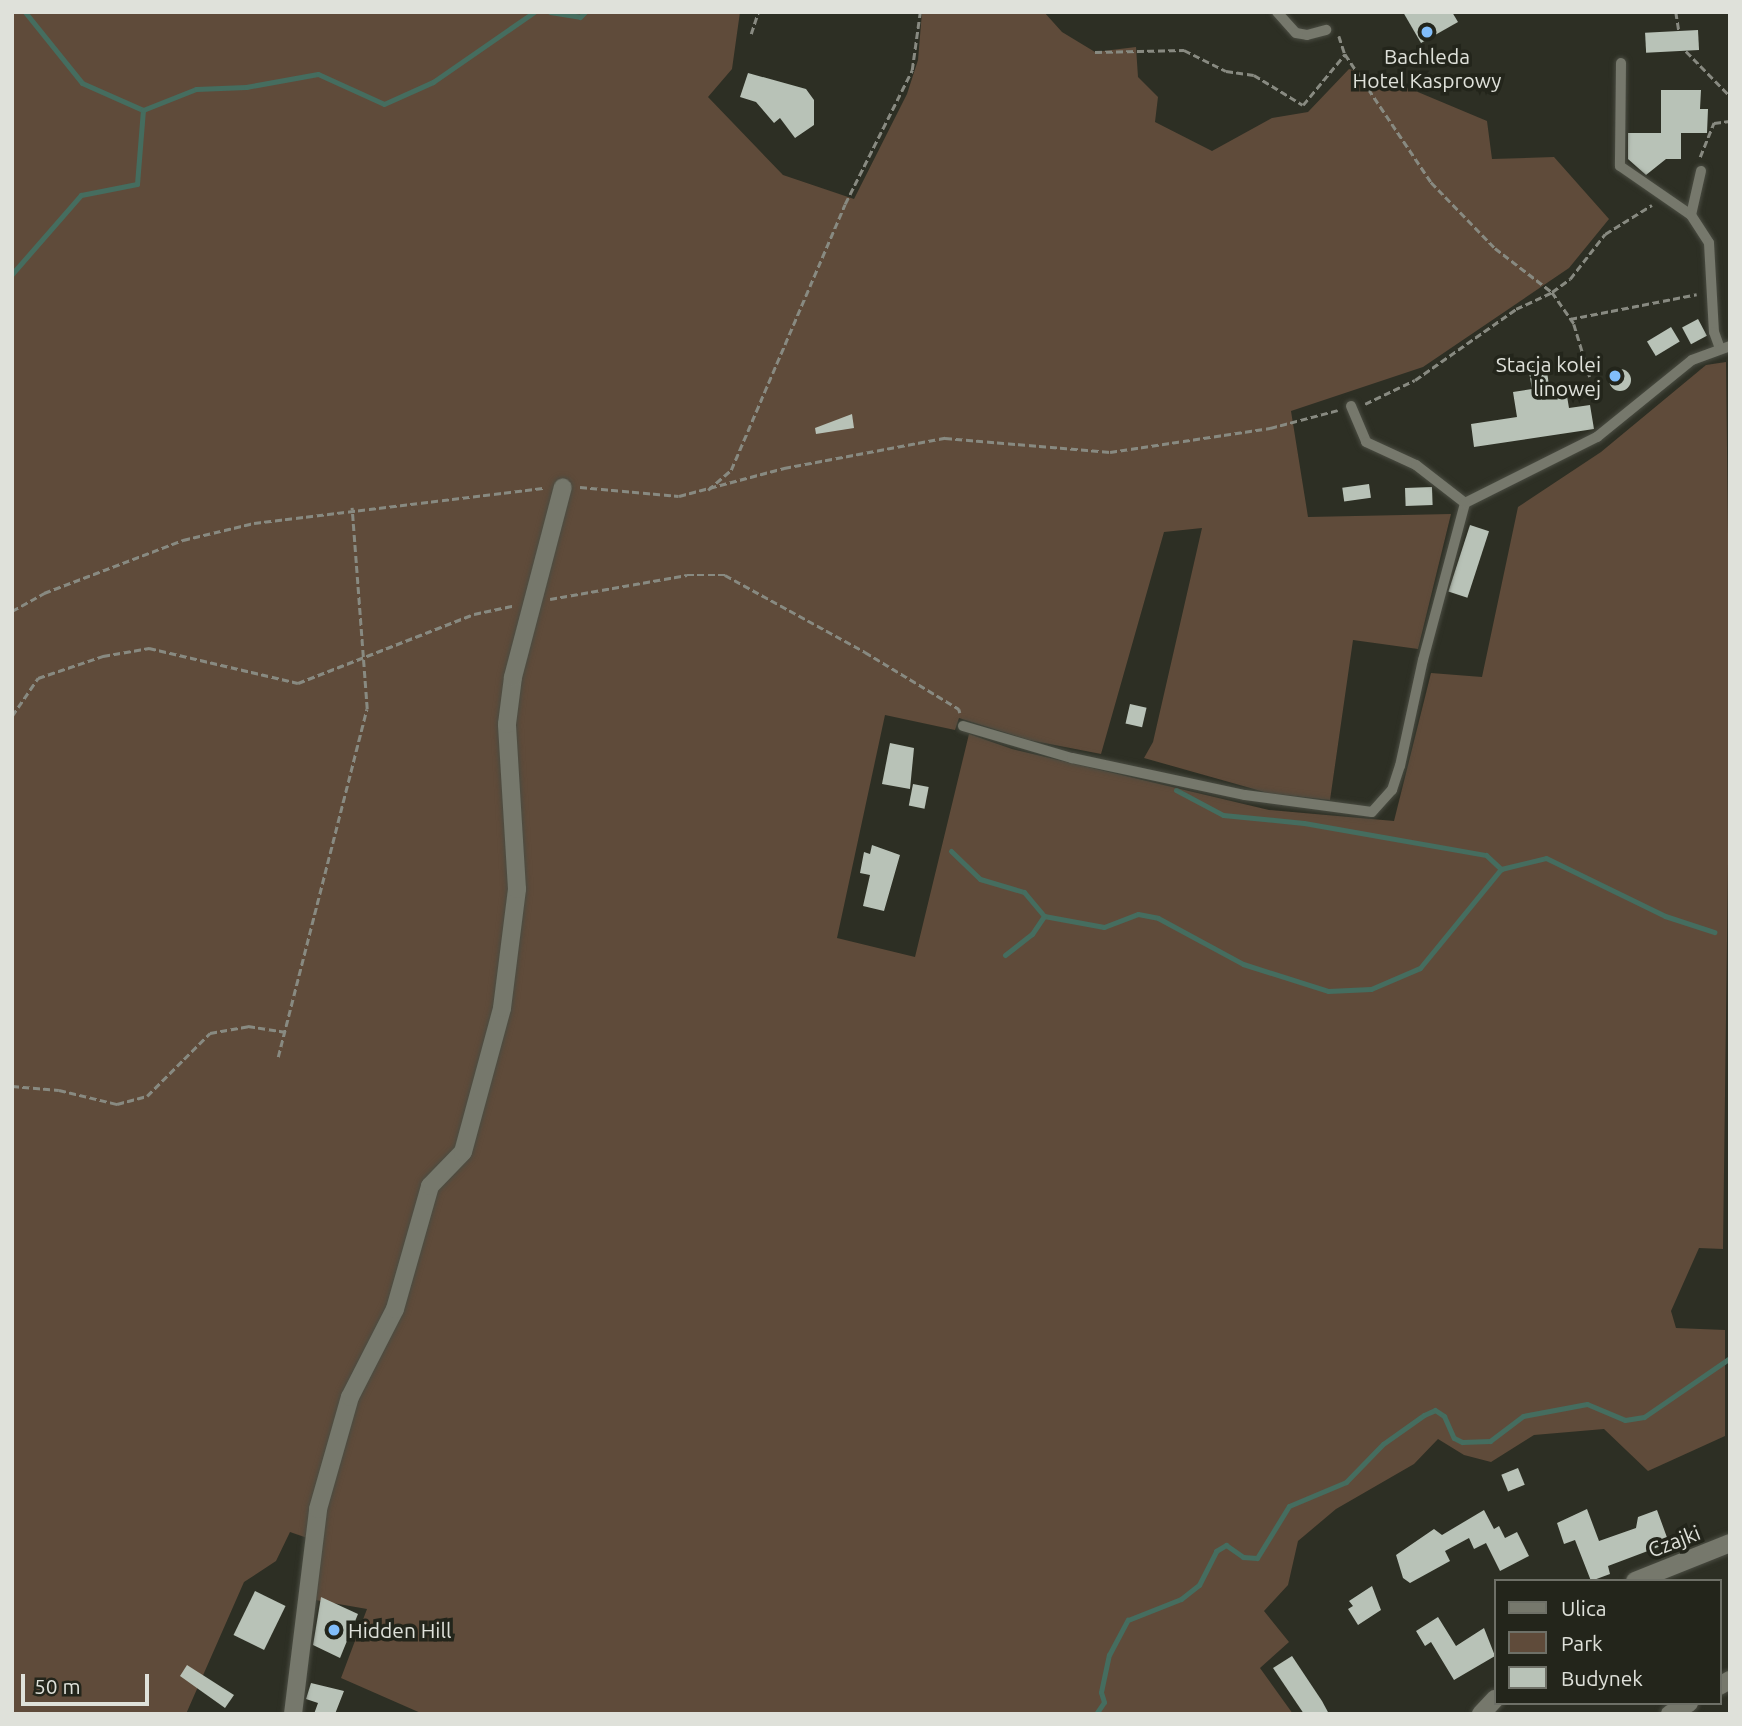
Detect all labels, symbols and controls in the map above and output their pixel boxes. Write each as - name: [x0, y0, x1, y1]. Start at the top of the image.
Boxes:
- marker: Bachleda Hotel Kasprowy: [1419, 24, 1435, 40]
- place label: Bachleda Hotel Kasprowy: [1353, 43, 1501, 93]
- place label: Stacja kolei linowej: [1496, 351, 1601, 401]
- marker: Stacja kolei linowej: [1607, 368, 1623, 384]
- street label: Czajki: [1644, 1520, 1704, 1562]
- legend: [1494, 1579, 1721, 1705]
- text: Ulica: [1561, 1596, 1606, 1620]
- place label: Hidden Hill: [348, 1617, 451, 1643]
- marker: Hidden Hill: [326, 1622, 342, 1638]
- text: Park: [1561, 1631, 1603, 1655]
- scale bar: [24, 1660, 152, 1704]
- text: Budynek: [1561, 1666, 1643, 1690]
- text: 50 m: [34, 1674, 81, 1698]

